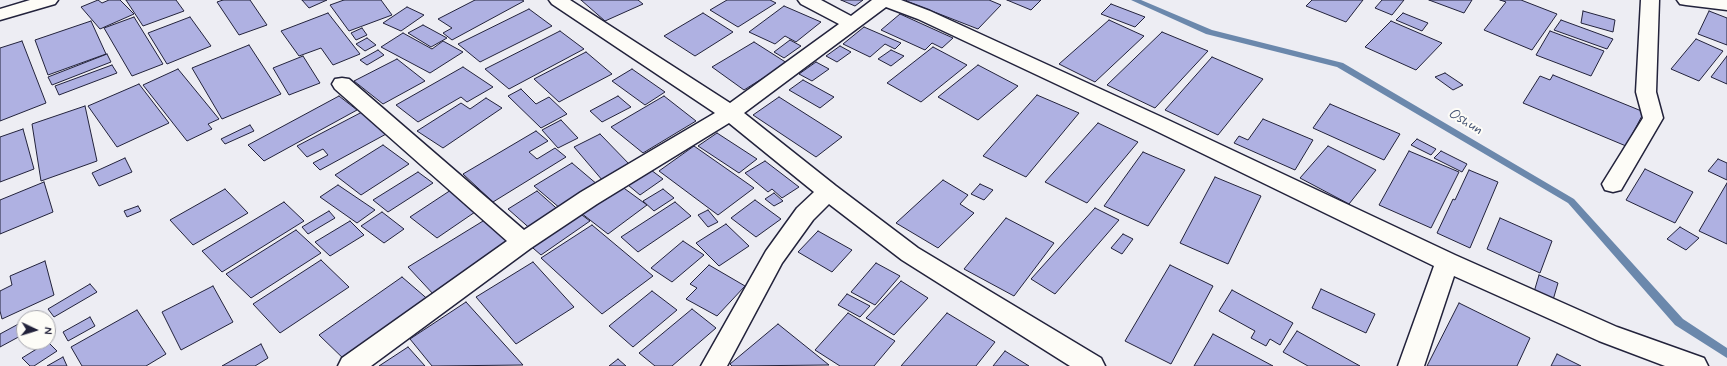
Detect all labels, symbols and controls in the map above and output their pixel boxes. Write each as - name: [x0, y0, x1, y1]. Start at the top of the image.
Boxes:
- water label: Oshun: [1444, 105, 1486, 139]
- north arrow: [16, 310, 56, 350]
- text: N: [40, 327, 54, 335]

